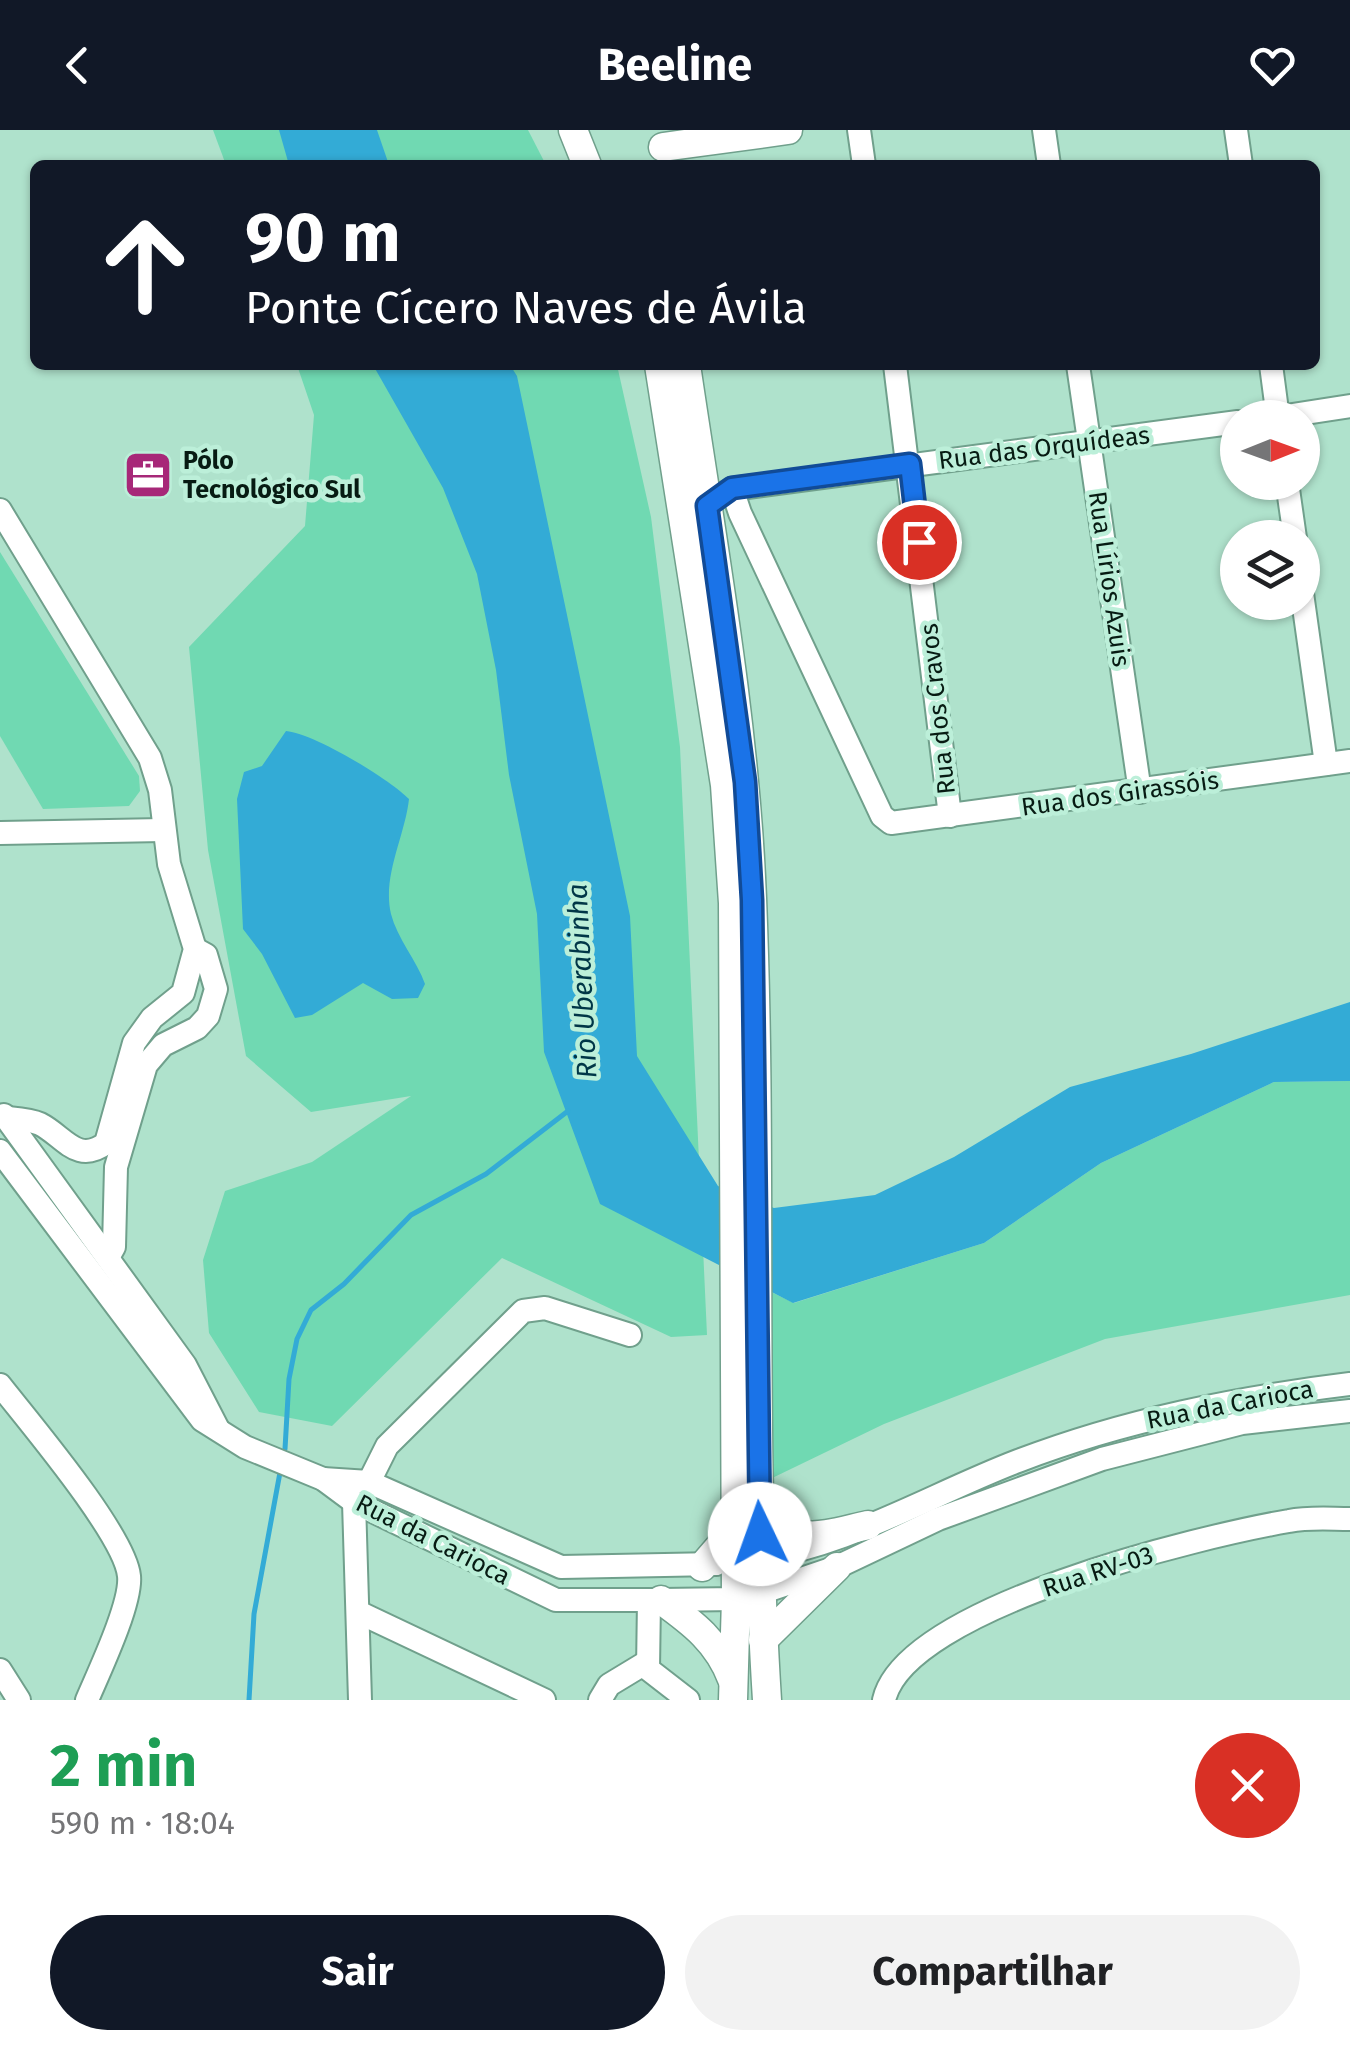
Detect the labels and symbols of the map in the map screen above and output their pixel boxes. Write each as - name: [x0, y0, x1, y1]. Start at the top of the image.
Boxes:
- north arrow: [1220, 400, 1320, 500]
- street label: Rua das Orquídeas: [937, 420, 1151, 476]
- place label: Pólo Tecnológico Sul: [183, 446, 361, 505]
- office icon: Pólo Tecnológico Sul: [122, 449, 174, 501]
- street label: Rua Lírios Azuis: [1082, 489, 1136, 669]
- pin: [877, 500, 962, 585]
- street label: Rua dos Cravos: [914, 622, 962, 796]
- street label: Rua dos Girassóis: [1019, 765, 1221, 823]
- water label: Rio Uberabinha: [560, 883, 604, 1079]
- street label: Rua da Carioca: [1144, 1374, 1316, 1436]
- position arrow: [708, 1482, 812, 1586]
- street label: Rua da Carioca: [351, 1488, 515, 1592]
- street label: Rua RV-03: [1039, 1540, 1157, 1604]

